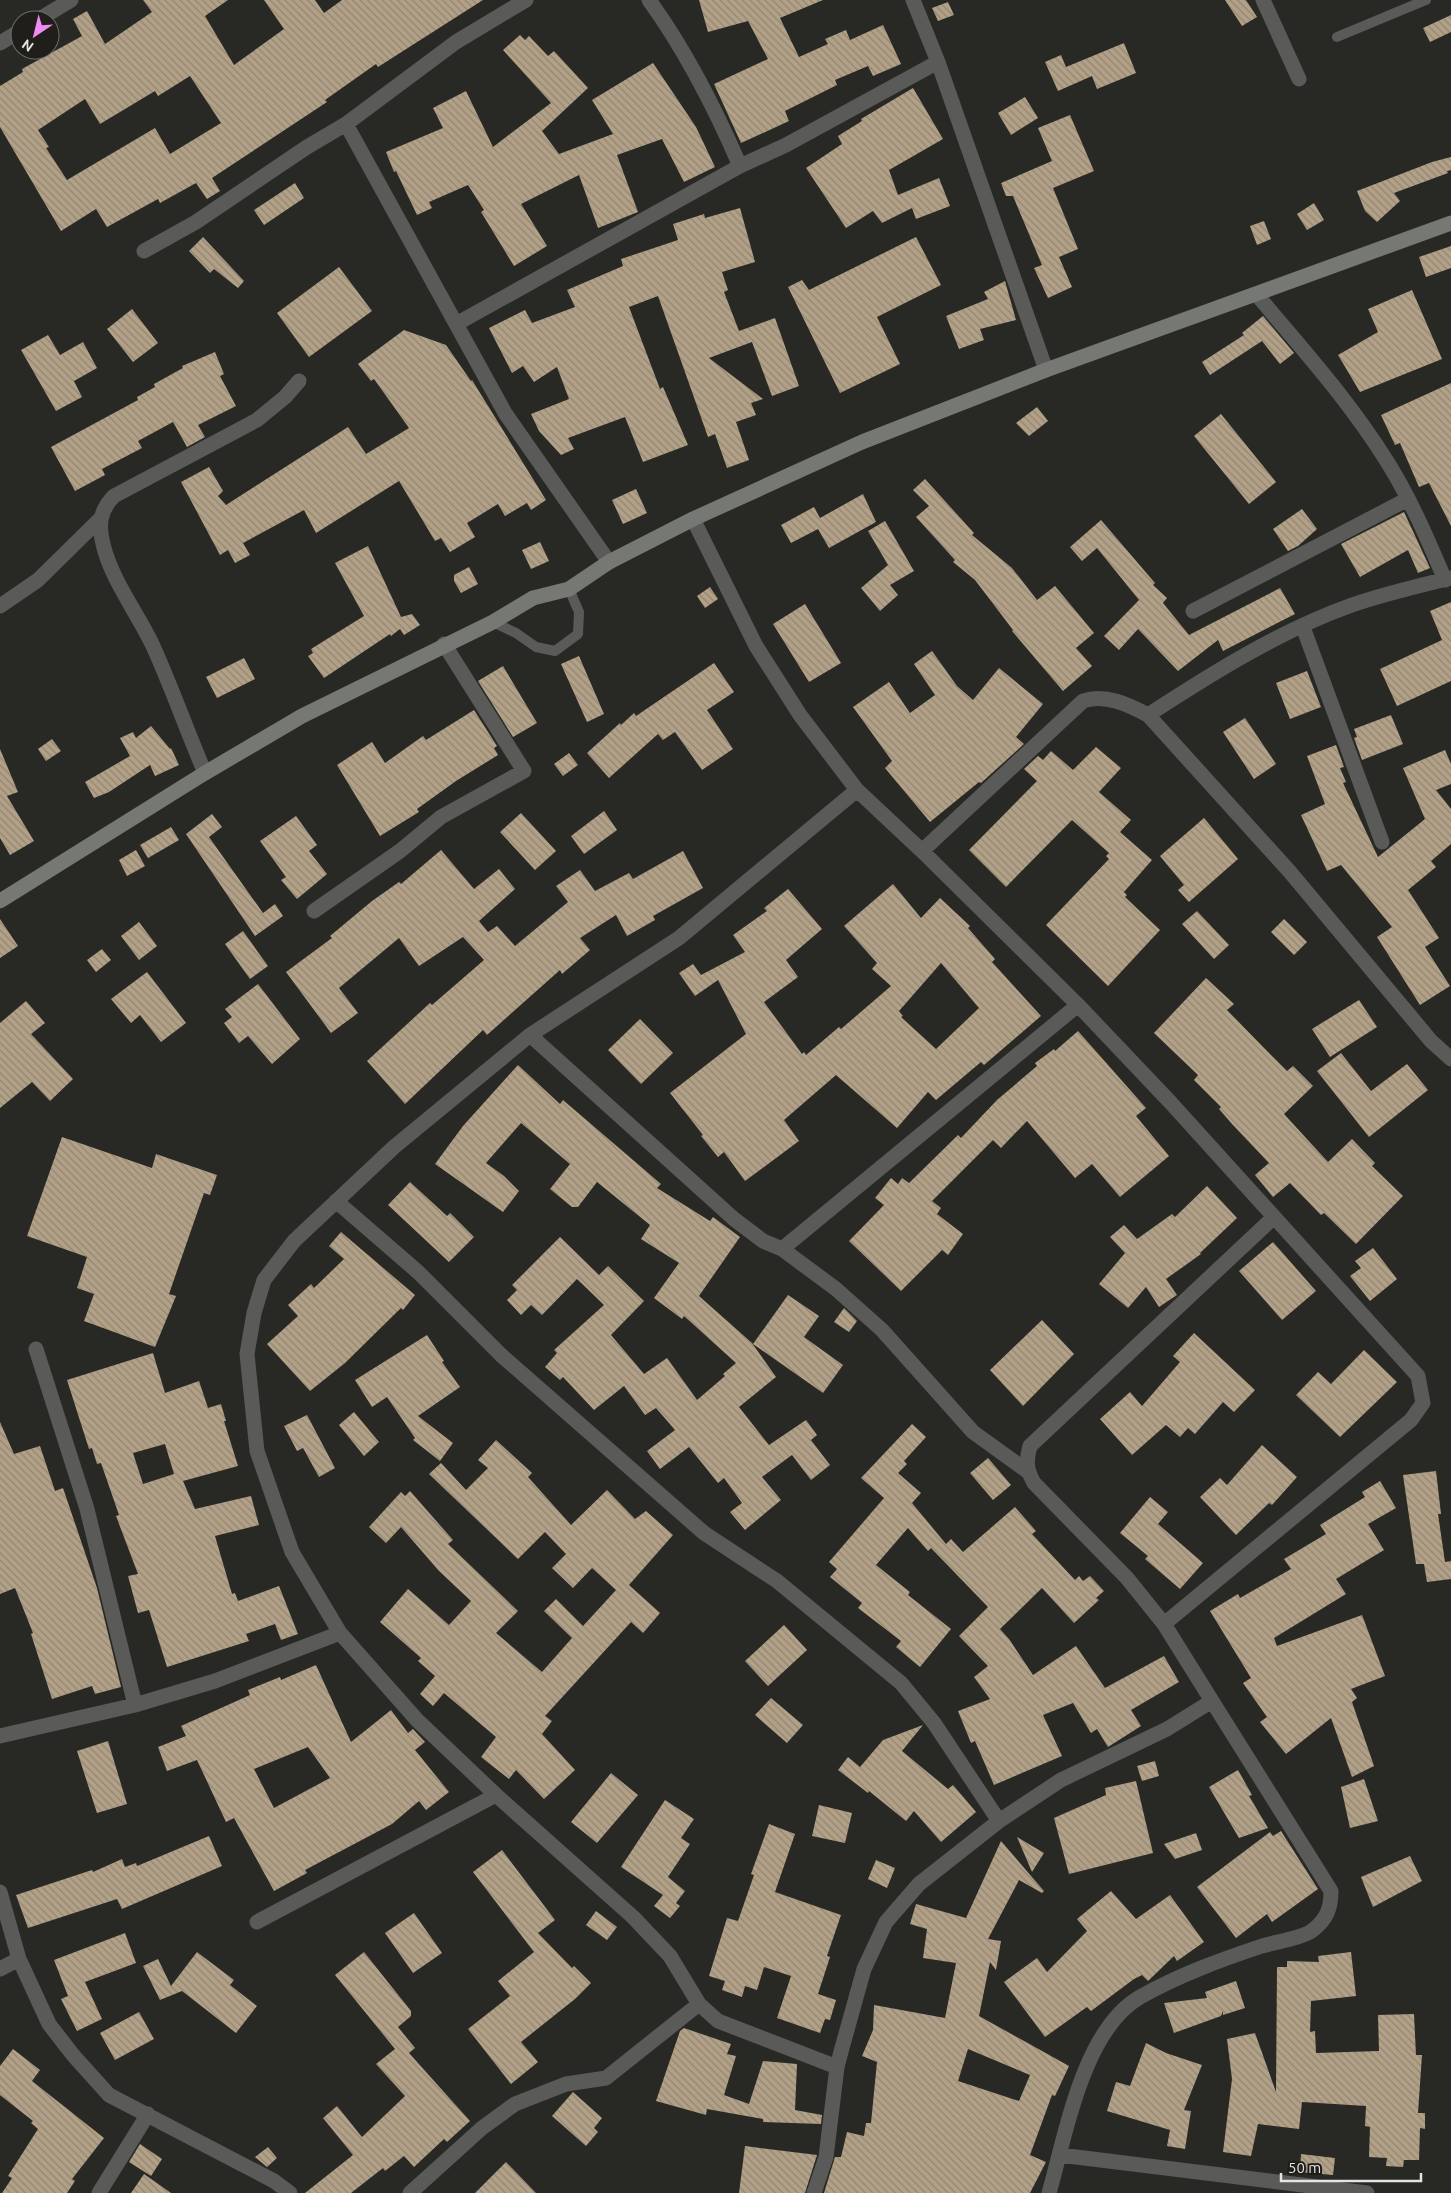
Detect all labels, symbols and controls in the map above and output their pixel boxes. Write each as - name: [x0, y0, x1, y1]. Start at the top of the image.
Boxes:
- north arrow: [10, 10, 60, 60]
- text: N: [19, 36, 36, 55]
- scale bar: [1281, 2150, 1421, 2182]
- text: 50 m: [1288, 2159, 1321, 2176]

